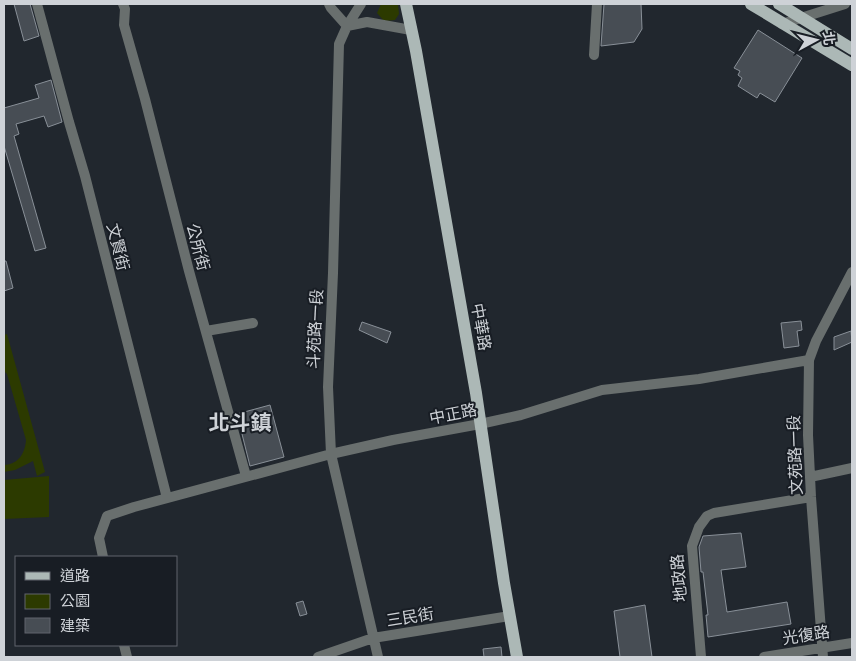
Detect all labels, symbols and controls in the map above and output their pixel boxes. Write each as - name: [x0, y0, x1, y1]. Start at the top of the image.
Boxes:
- north arrow: [791, 15, 841, 65]
- text: 北: [820, 30, 838, 46]
- street label: 文賢街: [103, 221, 133, 273]
- street label: 公所街: [183, 221, 213, 273]
- street label: 斗苑路一段: [303, 289, 327, 369]
- street label: 中華路: [467, 302, 495, 352]
- street label: 中正路: [428, 400, 478, 428]
- district label: 北斗鎮: [209, 411, 272, 435]
- street label: 文苑路一段: [784, 415, 806, 495]
- street label: 地政路: [667, 553, 691, 603]
- legend: [15, 556, 178, 646]
- text: 道路: [60, 567, 90, 585]
- text: 公園: [60, 592, 90, 610]
- street label: 三民街: [385, 604, 435, 630]
- text: 建築: [60, 617, 90, 635]
- street label: 光復路: [781, 622, 831, 648]

